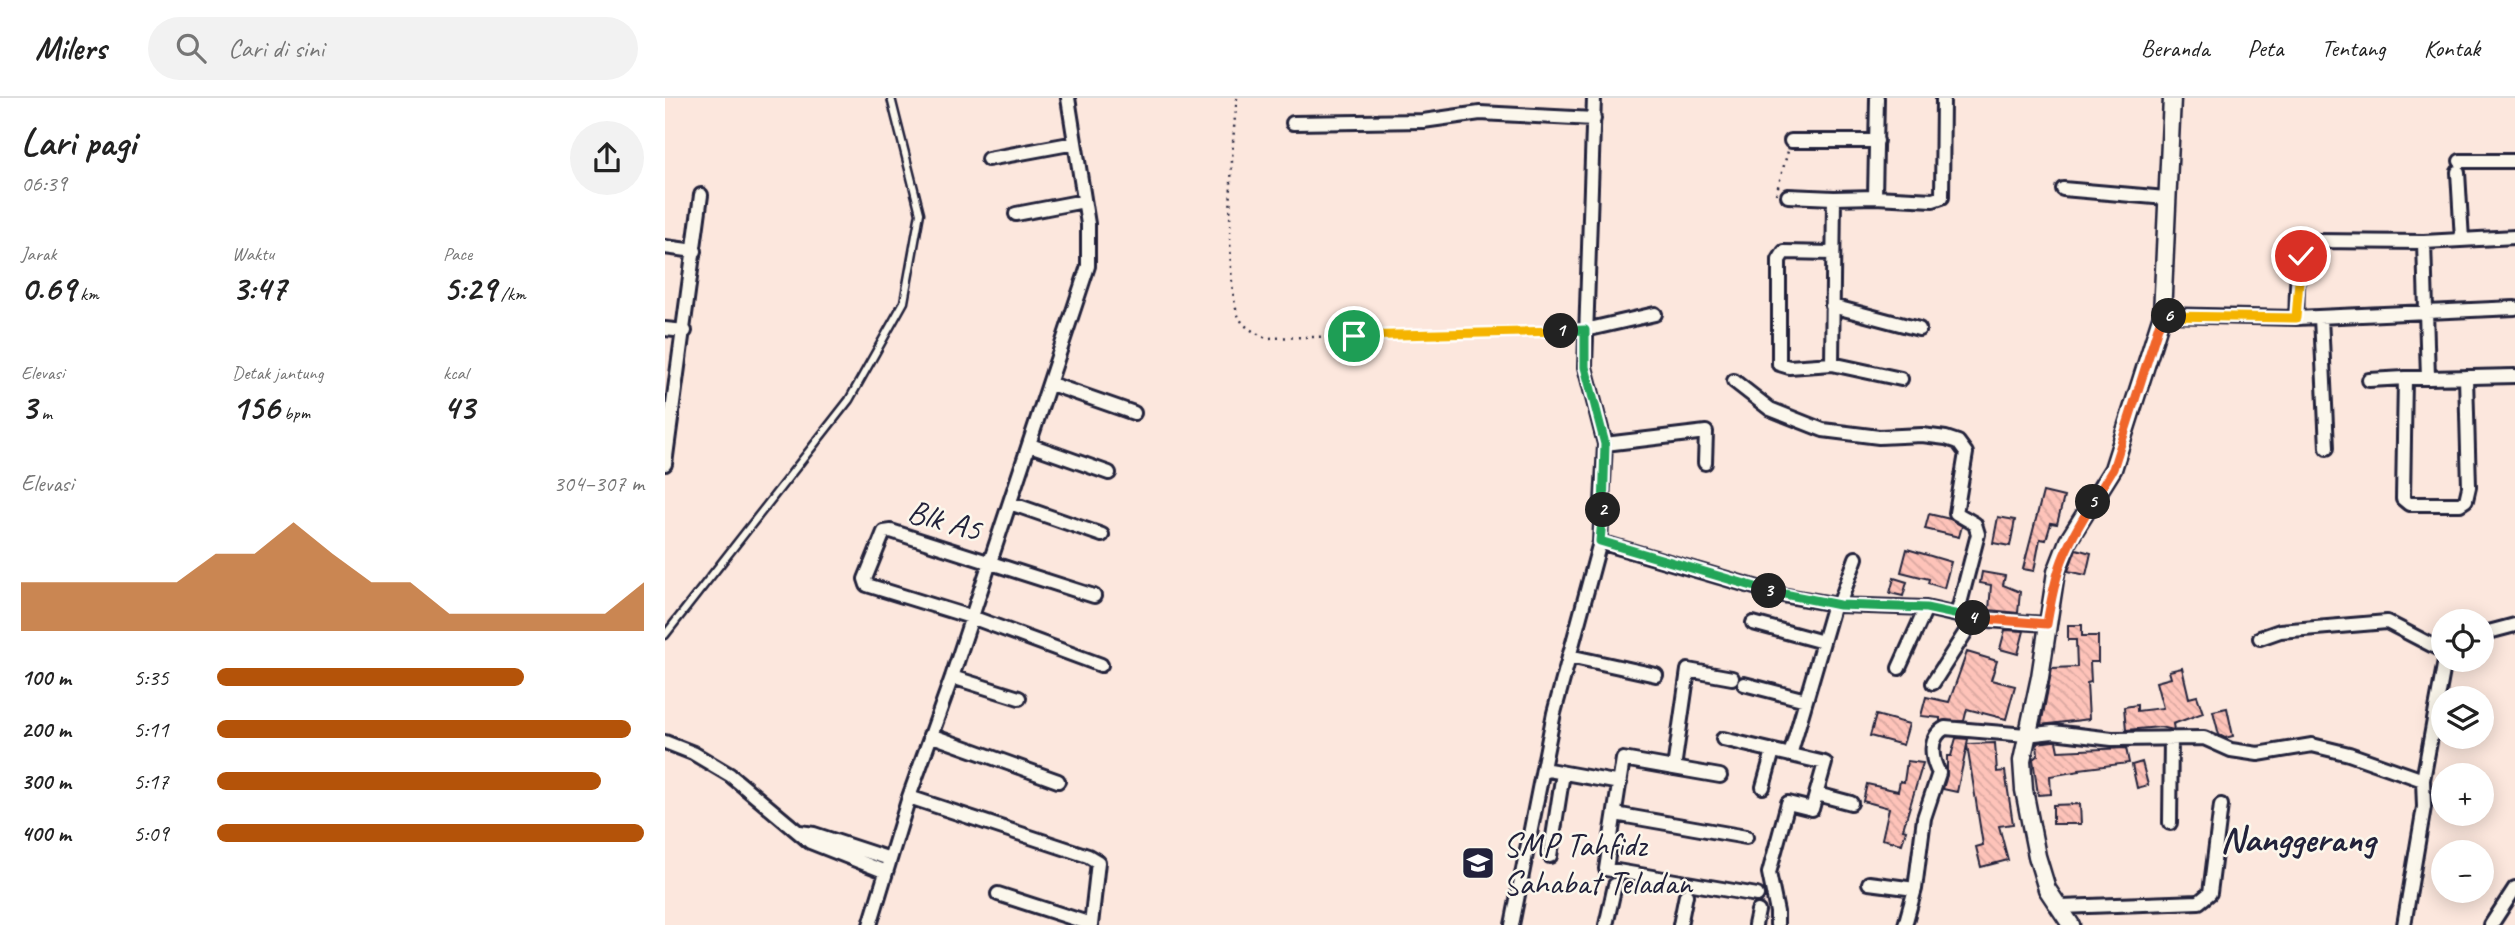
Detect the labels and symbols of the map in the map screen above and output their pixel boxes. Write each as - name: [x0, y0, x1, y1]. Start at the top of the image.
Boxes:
- pin: [2271, 226, 2331, 286]
- pin: 6: [2151, 298, 2187, 333]
- pin: [1324, 306, 1384, 366]
- pin: 1: [1543, 314, 1579, 348]
- pin: 5: [2075, 484, 2111, 520]
- street label: Blk A5: [903, 490, 988, 551]
- pin: 2: [1585, 492, 1621, 528]
- pin: 3: [1751, 574, 1787, 608]
- pin: 4: [1955, 601, 1991, 636]
- district label: Nanggerang: [2221, 815, 2378, 862]
- place label: SMP Tahfidz Sahabat Teladan: [1503, 824, 1694, 904]
- school or university icon: SMP Tahfidz Sahabat Teladan: [1459, 844, 1497, 882]

